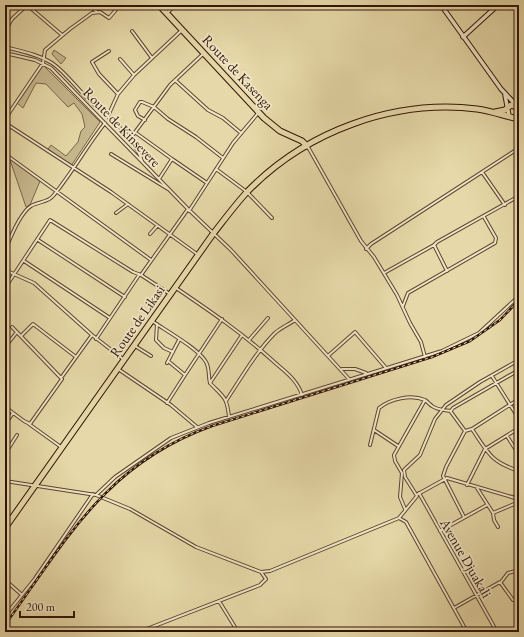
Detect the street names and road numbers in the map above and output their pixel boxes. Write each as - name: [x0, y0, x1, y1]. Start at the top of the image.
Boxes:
- street label: Route de Kasenga: [199, 31, 278, 114]
- street label: Route de Kinsevere: [79, 83, 165, 171]
- street label: Route de Likasi: [106, 281, 169, 361]
- street label: Avenue Djuakali: [436, 514, 496, 601]

